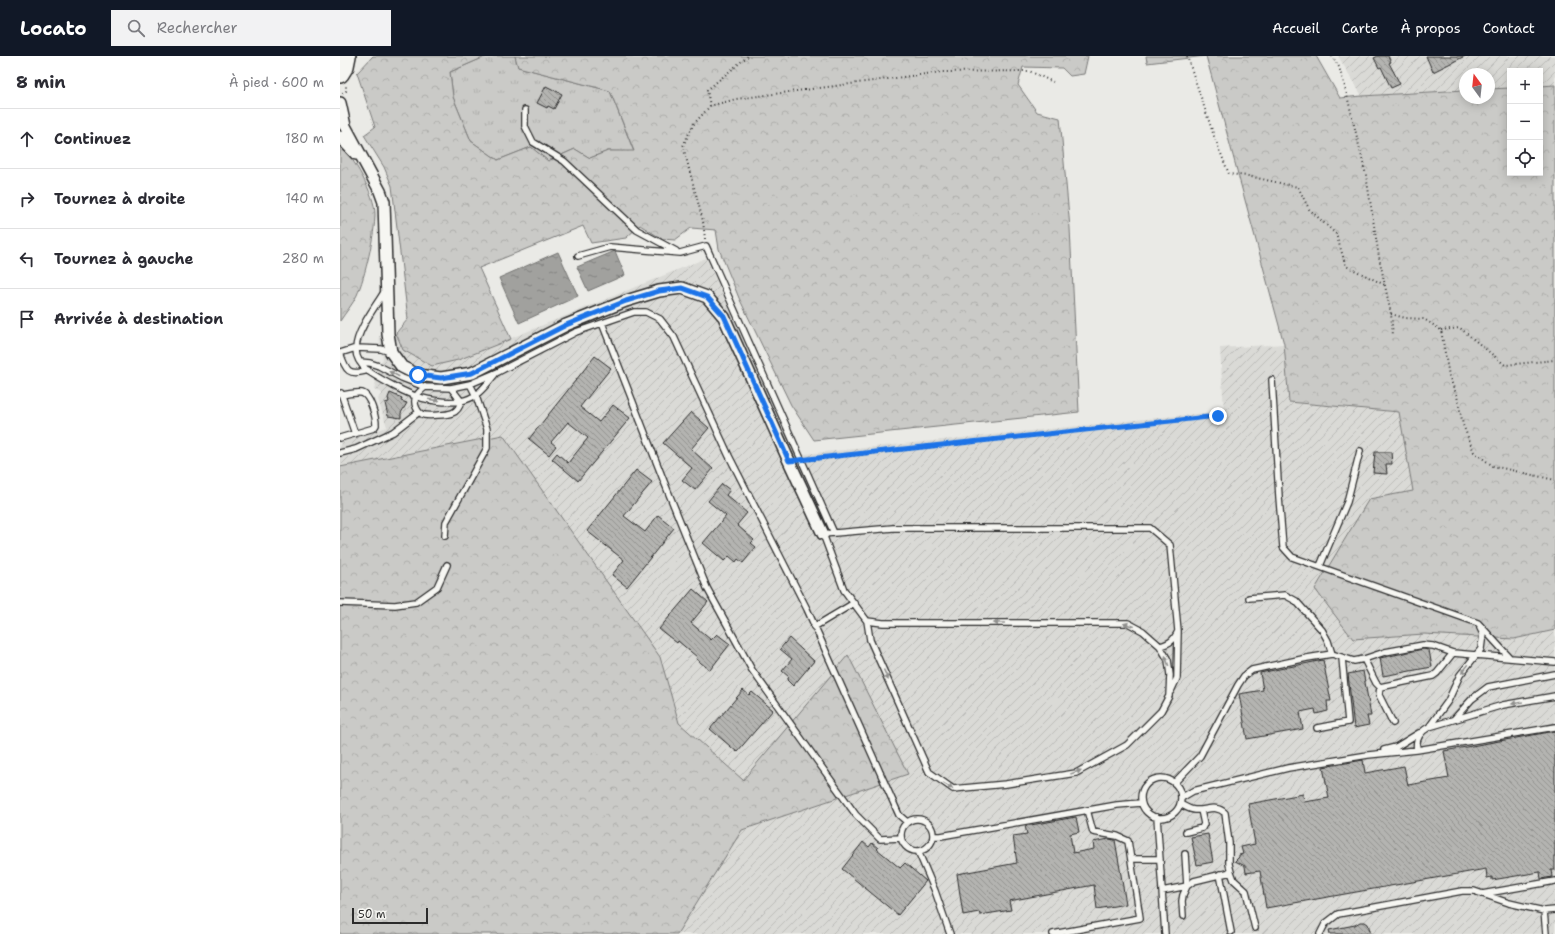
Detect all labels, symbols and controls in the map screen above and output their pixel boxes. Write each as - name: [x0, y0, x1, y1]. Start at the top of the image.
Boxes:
- search box: [111, 10, 391, 46]
- text: Locato: [20, 16, 87, 41]
- icon: search: [125, 17, 147, 39]
- text: Rechercher: [157, 18, 238, 38]
- text: Accueil: [1272, 19, 1320, 37]
- text: Carte: [1342, 19, 1378, 37]
- text: À propos: [1400, 19, 1461, 37]
- text: Contact: [1483, 19, 1535, 37]
- north arrow: [1459, 68, 1495, 104]
- map controls: [1507, 68, 1543, 176]
- button: +: [1507, 68, 1543, 104]
- text: 8 min: [16, 71, 66, 93]
- text: À pied · 600 m: [229, 74, 324, 91]
- button: −: [1507, 104, 1543, 140]
- icon: ahead: [16, 128, 38, 150]
- text: Continuez: [54, 129, 131, 149]
- text: 180 m: [285, 130, 324, 147]
- button: locate: [1507, 140, 1543, 176]
- icon: right: [16, 188, 38, 210]
- text: Tournez à droite: [54, 189, 186, 209]
- text: 140 m: [285, 190, 324, 207]
- icon: left: [16, 248, 38, 270]
- text: Tournez à gauche: [54, 249, 194, 269]
- text: 280 m: [282, 250, 324, 267]
- icon: arrive: [16, 308, 38, 330]
- text: Arrivée à destination: [54, 309, 223, 329]
- route start: [409, 366, 427, 384]
- one-way arrow: [388, 371, 400, 378]
- one-way arrow: [428, 397, 440, 403]
- route end: [1209, 407, 1227, 425]
- one-way arrow: [992, 620, 1005, 626]
- one-way arrow: [1122, 622, 1134, 628]
- one-way arrow: [1164, 655, 1170, 667]
- one-way arrow: [1461, 664, 1470, 674]
- one-way arrow: [883, 670, 889, 682]
- one-way arrow: [1511, 700, 1523, 706]
- one-way arrow: [1070, 768, 1082, 774]
- one-way arrow: [943, 782, 954, 789]
- scale bar: [352, 906, 428, 925]
- text: 50 m: [358, 907, 386, 922]

